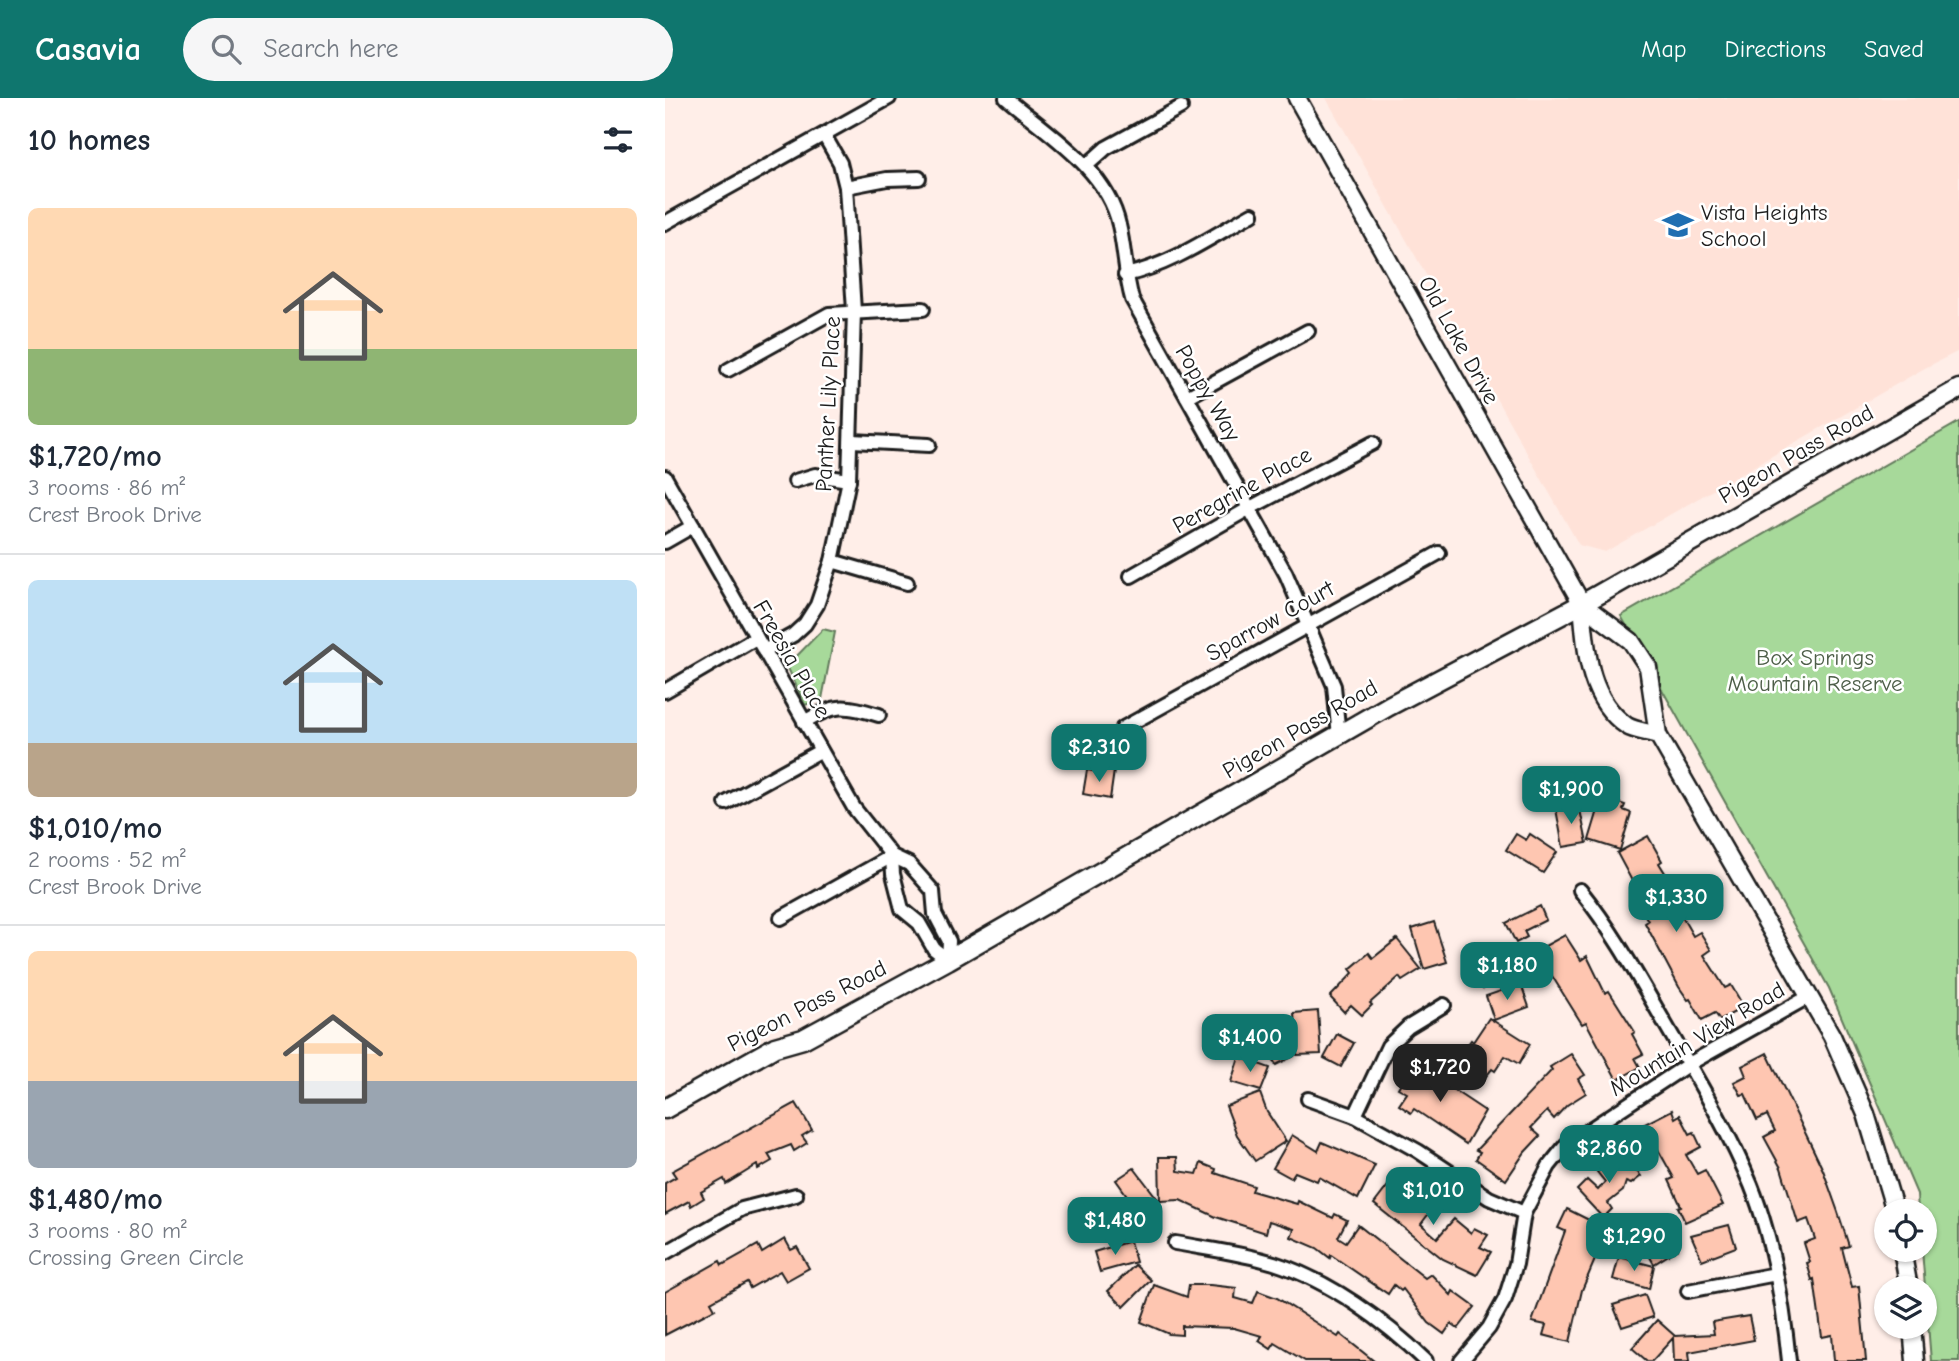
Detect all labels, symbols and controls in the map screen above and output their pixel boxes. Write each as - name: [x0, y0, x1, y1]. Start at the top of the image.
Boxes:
- search box: [183, 18, 673, 81]
- text: Casavia: [35, 30, 141, 68]
- icon: search: [207, 30, 245, 68]
- text: Search here: [263, 34, 399, 64]
- text: Map: [1641, 35, 1687, 63]
- text: Directions: [1725, 35, 1826, 63]
- text: Saved: [1864, 35, 1924, 63]
- icon: filters: [599, 121, 637, 159]
- text: 10 homes: [28, 123, 150, 158]
- place label: Vista Heights School: [1701, 199, 1828, 252]
- school or university icon: Vista Heights School: [1661, 208, 1695, 242]
- icon: home: [270, 253, 396, 379]
- street label: Old Lake Drive: [1413, 271, 1505, 409]
- street label: Panther Lily Place: [810, 315, 846, 493]
- street label: Poppy Way: [1170, 340, 1247, 447]
- street label: Pigeon Pass Road: [1714, 399, 1878, 509]
- text: $1,720/mo: [28, 439, 162, 474]
- street label: Peregrine Place: [1168, 441, 1316, 539]
- text: 3 rooms · 86 m²: [28, 474, 185, 501]
- text: Crest Brook Drive: [28, 501, 202, 528]
- street label: Sparrow Court: [1201, 574, 1340, 667]
- street label: Freesia Place: [747, 595, 837, 723]
- icon: home: [270, 625, 396, 751]
- park label: Box Springs Mountain Reserve: [1727, 644, 1903, 697]
- street label: Pigeon Pass Road: [1218, 674, 1382, 784]
- pin: $2,310: [1042, 724, 1156, 784]
- text: $2,310: [1067, 733, 1131, 760]
- pin: $1,900: [1514, 766, 1628, 826]
- text: $1,900: [1538, 775, 1604, 802]
- text: $1,010/mo: [28, 811, 162, 846]
- text: 2 rooms · 52 m²: [28, 846, 186, 873]
- text: Crest Brook Drive: [28, 873, 202, 900]
- pin: $1,330: [1619, 874, 1733, 934]
- text: $1,330: [1644, 883, 1708, 910]
- pin: $1,180: [1450, 942, 1564, 1002]
- text: $1,180: [1476, 951, 1538, 978]
- street label: Pigeon Pass Road: [723, 954, 891, 1058]
- street label: Mountain View Road: [1605, 976, 1789, 1102]
- icon: home: [270, 996, 396, 1122]
- pin: $1,400: [1193, 1014, 1307, 1074]
- text: $1,400: [1218, 1023, 1282, 1050]
- pin: $1,720: [1383, 1044, 1497, 1104]
- text: $1,720: [1409, 1053, 1471, 1080]
- pin: $2,860: [1552, 1126, 1666, 1185]
- text: $2,860: [1576, 1134, 1642, 1161]
- pin: $1,010: [1376, 1168, 1490, 1227]
- text: $1,010: [1402, 1176, 1464, 1203]
- text: $1,480/mo: [28, 1182, 163, 1217]
- pin: $1,480: [1058, 1198, 1172, 1257]
- map controls: [1874, 1199, 1937, 1339]
- button: locate: [1874, 1199, 1937, 1262]
- text: $1,480: [1084, 1206, 1147, 1233]
- pin: $1,290: [1577, 1214, 1691, 1273]
- text: 3 rooms · 80 m²: [28, 1217, 187, 1244]
- text: $1,290: [1602, 1222, 1666, 1249]
- text: Crossing Green Circle: [28, 1244, 244, 1271]
- button: layers: [1874, 1276, 1937, 1339]

